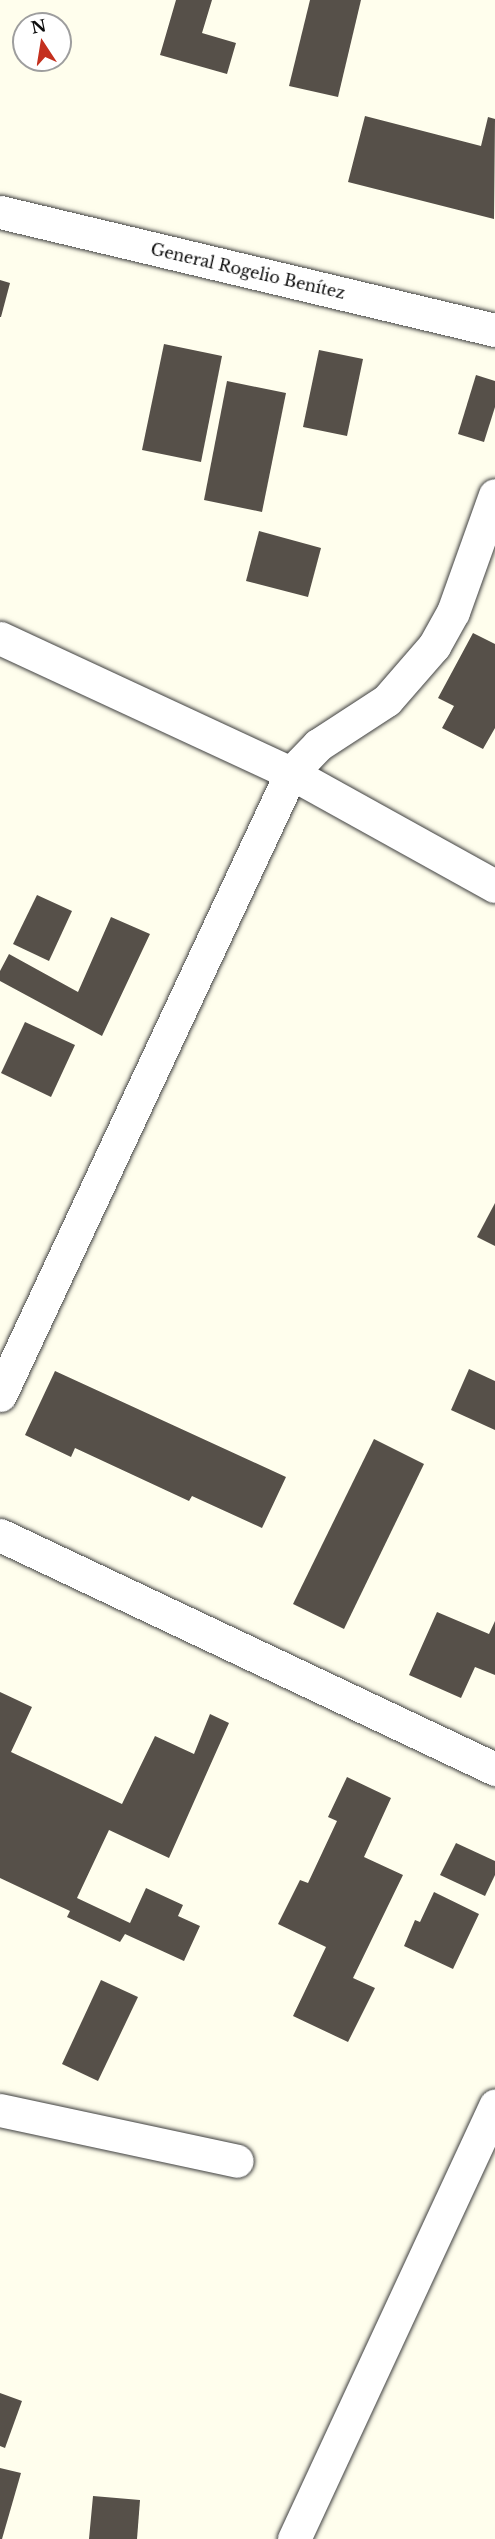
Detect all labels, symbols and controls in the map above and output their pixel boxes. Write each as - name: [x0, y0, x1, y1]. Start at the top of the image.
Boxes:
- north arrow: [12, 12, 72, 72]
- text: N: [29, 15, 48, 38]
- street label: General Rogelio Benítez: [149, 239, 347, 303]

